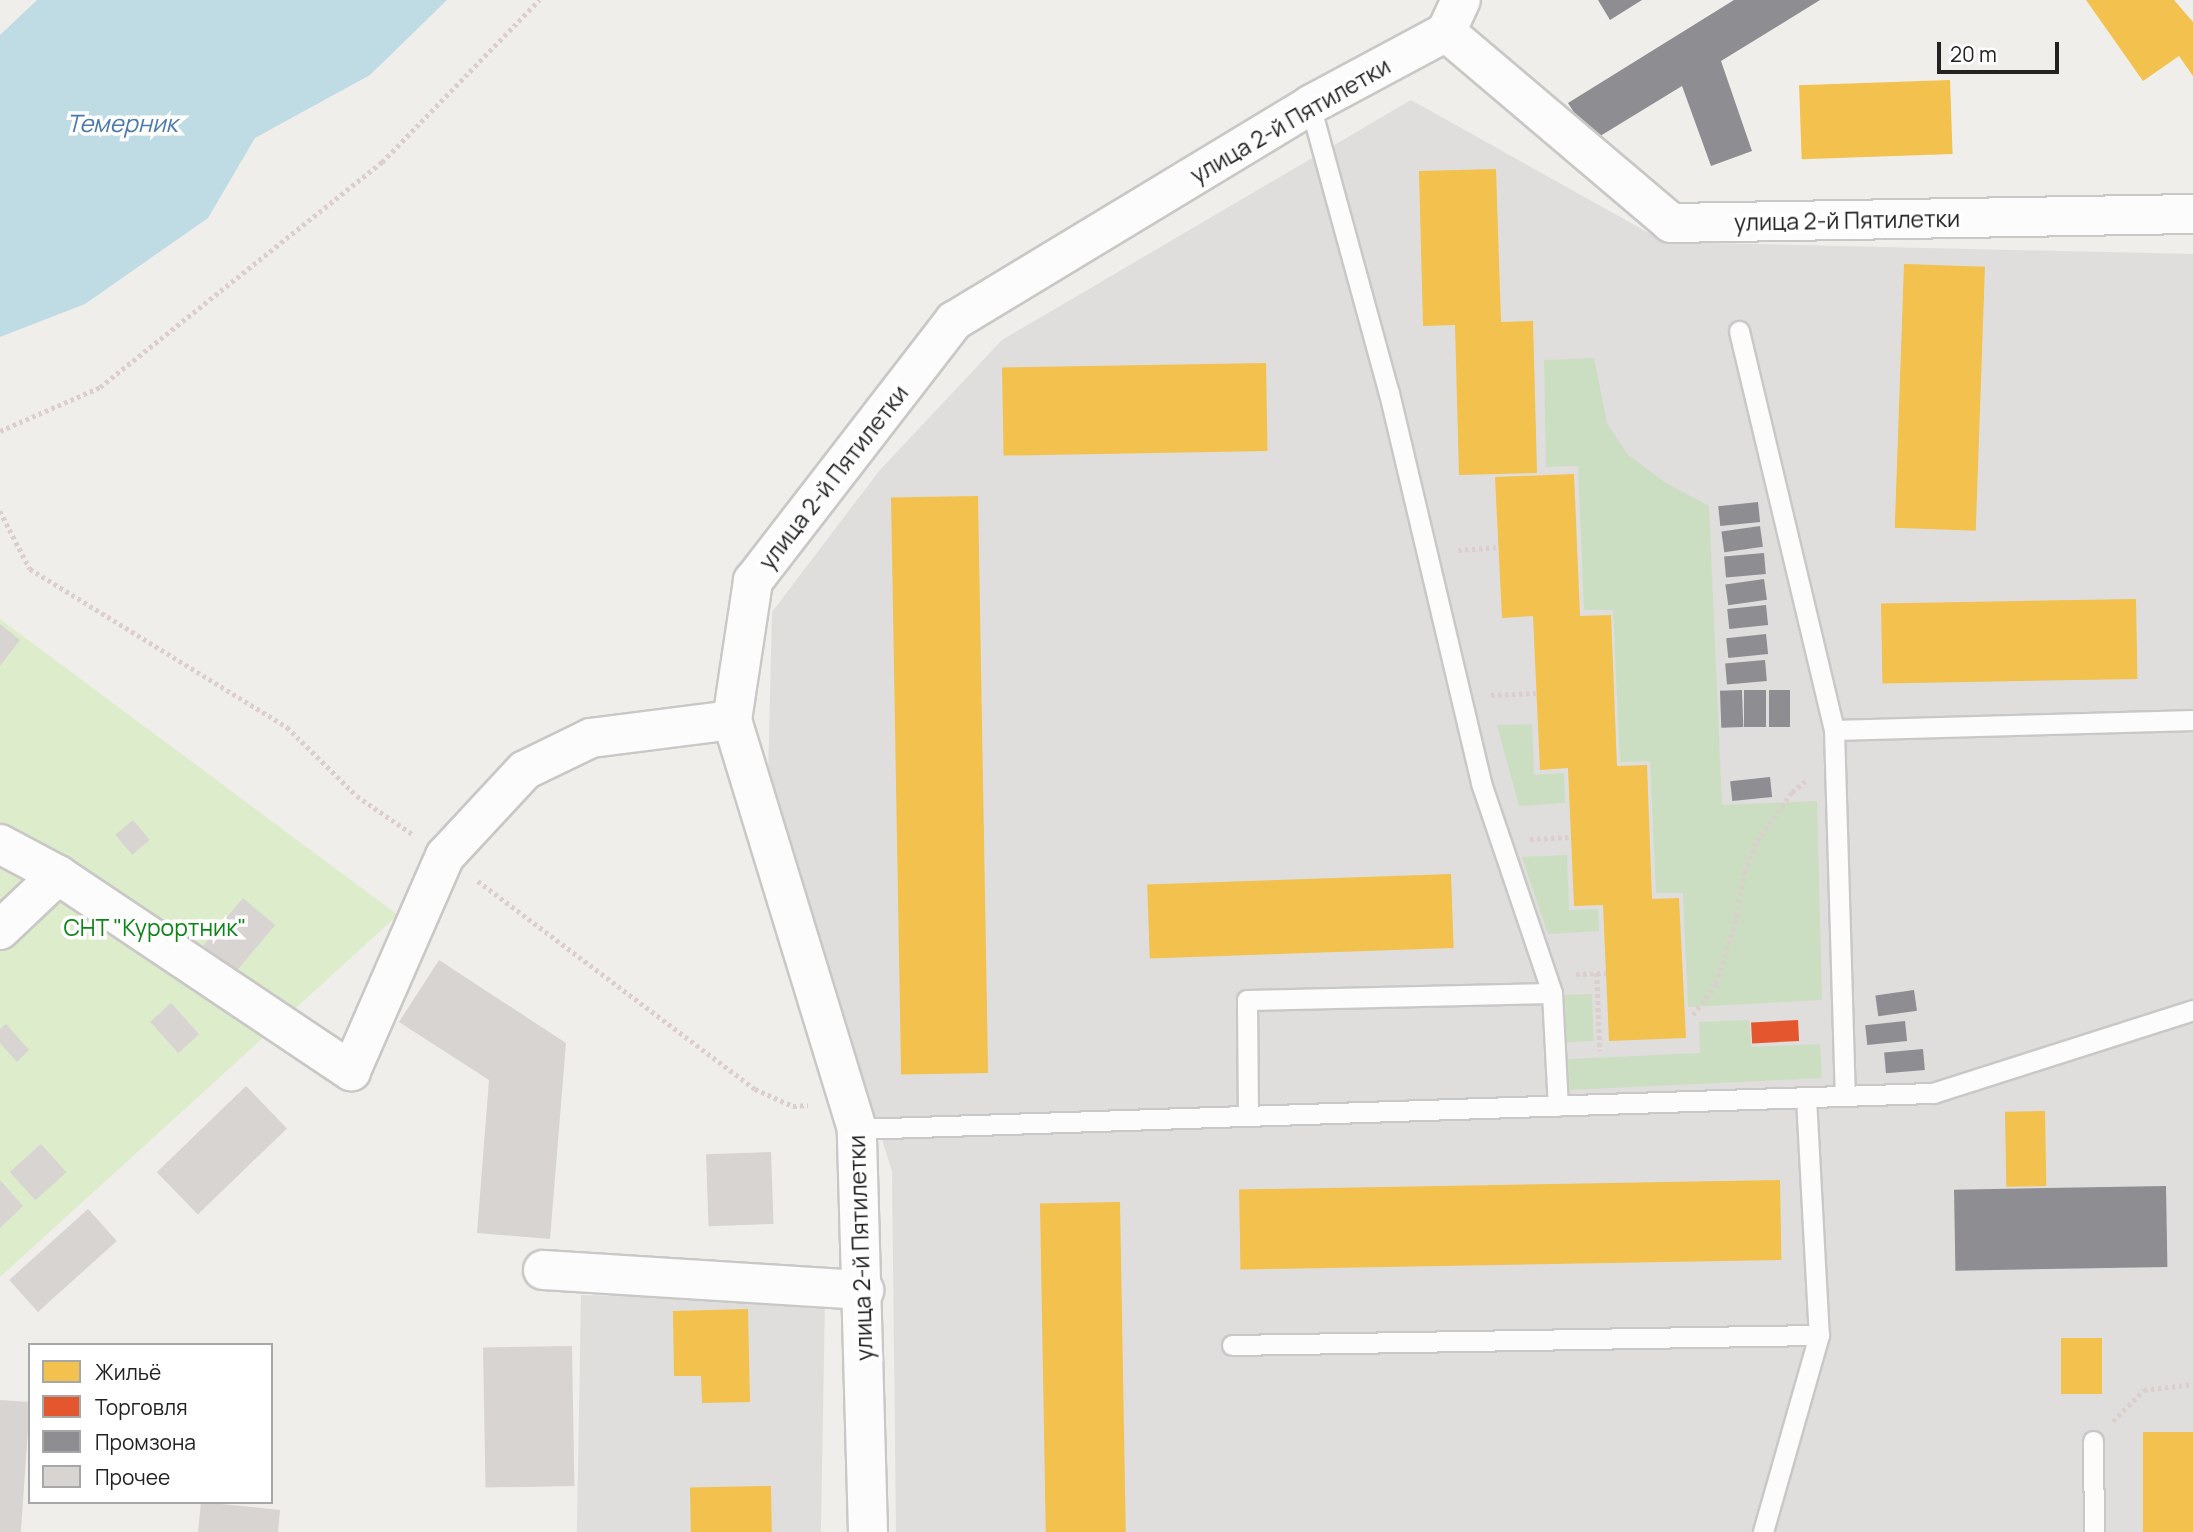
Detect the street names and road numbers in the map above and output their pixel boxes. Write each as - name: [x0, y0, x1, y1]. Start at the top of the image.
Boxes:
- street label: улица 2-й Пятилетки: [1185, 52, 1395, 188]
- street label: улица 2-й Пятилетки: [1734, 204, 1960, 236]
- street label: улица 2-й Пятилетки: [753, 379, 913, 575]
- street label: улица 2-й Пятилетки: [842, 1135, 878, 1361]

